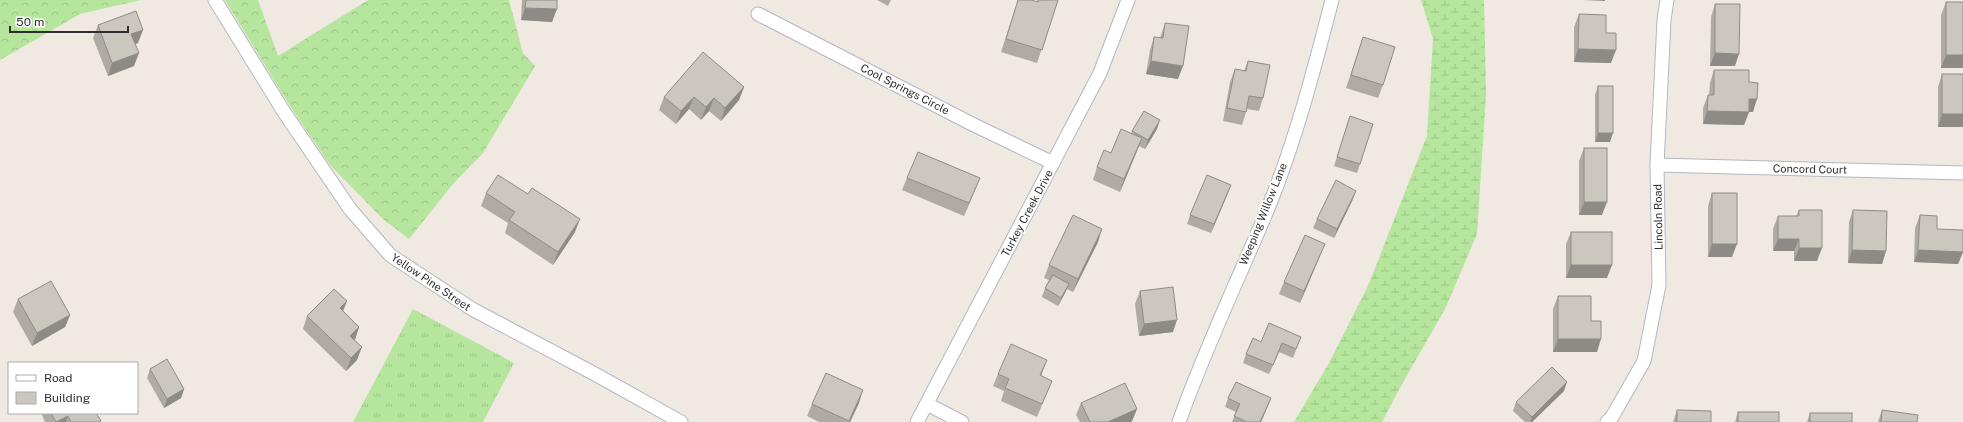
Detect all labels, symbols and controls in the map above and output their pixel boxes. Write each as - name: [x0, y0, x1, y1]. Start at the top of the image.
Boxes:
- scale bar: [10, 8, 128, 34]
- text: 50 m: [16, 15, 44, 29]
- street label: Cool Springs Circle: [859, 61, 951, 117]
- street label: Weeping Willow Lane: [1237, 161, 1289, 267]
- street label: Concord Court: [1773, 162, 1847, 176]
- street label: Turkey Creek Drive: [999, 167, 1055, 259]
- street label: Lincoln Road: [1651, 184, 1665, 250]
- street label: Yellow Pine Street: [389, 251, 473, 313]
- legend: [8, 362, 138, 414]
- text: Road: [44, 371, 72, 385]
- text: Building: [44, 391, 90, 405]

